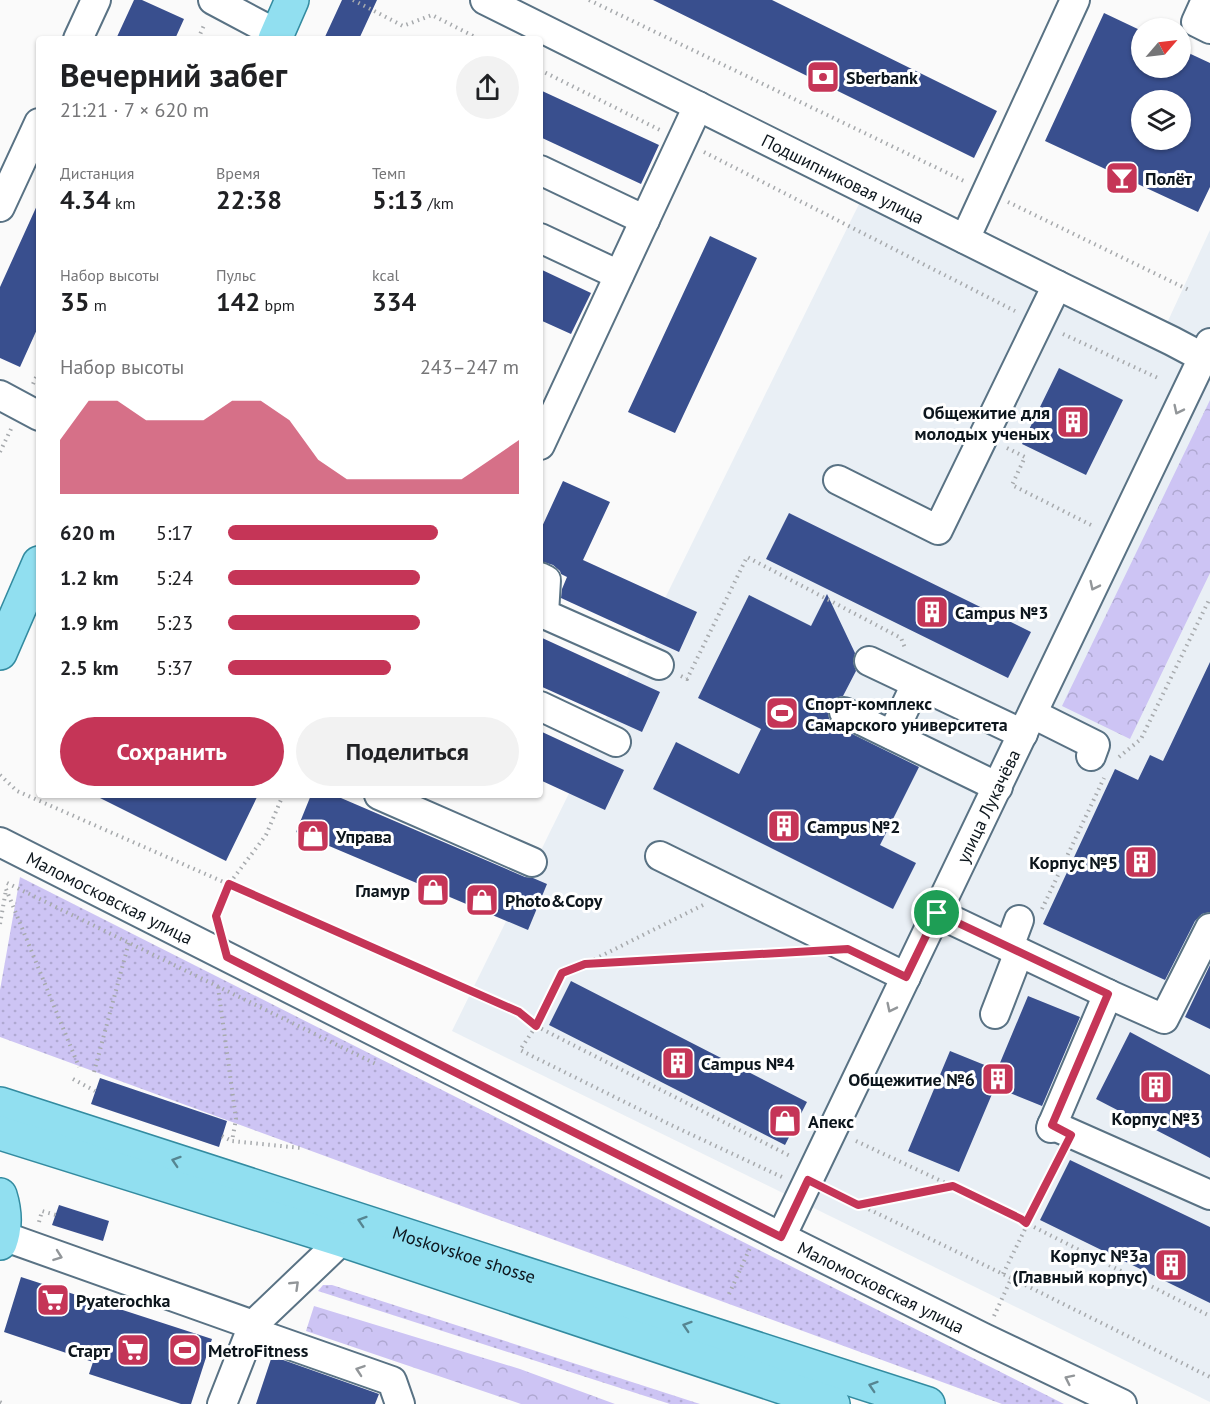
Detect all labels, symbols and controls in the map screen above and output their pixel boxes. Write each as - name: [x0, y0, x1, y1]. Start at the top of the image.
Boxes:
- north arrow: [1131, 18, 1191, 78]
- map controls: [1131, 18, 1191, 150]
- text: Вечерний забег: [60, 53, 287, 96]
- button: share: [456, 56, 519, 119]
- bank icon: Sberbank: [805, 59, 841, 95]
- place label: Sberbank: [846, 66, 918, 89]
- button: layers: [1131, 90, 1191, 150]
- text: 21:21 · 7 × 620 m: [60, 97, 209, 123]
- street label: Подшипниковая улица: [758, 128, 928, 229]
- bar icon: Полёт: [1104, 160, 1140, 196]
- text: Дистанция: [60, 163, 134, 183]
- text: Время: [216, 163, 260, 183]
- text: Темп: [372, 163, 406, 183]
- place label: Полёт: [1145, 167, 1193, 190]
- text: 4.34: [60, 183, 111, 216]
- text: 22:38: [216, 183, 282, 216]
- text: 5:13: [372, 183, 423, 216]
- text: km: [111, 193, 136, 213]
- text: /km: [423, 193, 454, 213]
- text: Набор высоты: [60, 265, 159, 285]
- text: Пульс: [216, 265, 256, 285]
- text: kcal: [372, 265, 399, 285]
- text: 35: [60, 285, 89, 318]
- text: 142: [216, 285, 260, 318]
- text: 334: [372, 285, 416, 318]
- text: m: [89, 295, 107, 315]
- text: bpm: [260, 295, 295, 315]
- text: Набор высоты: [60, 354, 184, 380]
- text: 243–247 m: [420, 354, 519, 380]
- place label: Общежитие для молодых ученых: [915, 401, 1051, 445]
- building icon: Общежитие для молодых ученых: [1055, 404, 1091, 440]
- one-way arrow: [1174, 404, 1186, 415]
- text: 620 m: [60, 520, 115, 546]
- text: 5:17: [156, 520, 193, 546]
- text: 1.2 km: [60, 565, 119, 591]
- text: 5:24: [156, 565, 193, 591]
- one-way arrow: [1089, 580, 1101, 591]
- building icon: Campus №3: [914, 594, 950, 630]
- place label: Campus №3: [955, 601, 1049, 624]
- text: 1.9 km: [60, 610, 119, 636]
- text: 5:23: [156, 610, 193, 636]
- text: 2.5 km: [60, 655, 119, 681]
- text: 5:37: [156, 655, 193, 681]
- place label: Спорт-комплекс Самарского университета: [805, 692, 1008, 736]
- sports icon: Спорт-комплекс Самарского университета: [764, 695, 800, 731]
- button: Сохранить: [60, 717, 284, 786]
- button: Поделиться: [296, 717, 519, 786]
- street label: улица Лукачёва: [951, 745, 1025, 867]
- building icon: Campus №2: [766, 808, 802, 844]
- place label: Campus №2: [807, 815, 901, 838]
- shop icon: Управа: [295, 818, 331, 854]
- place label: Управа: [335, 825, 392, 848]
- building icon: Корпус №5: [1123, 844, 1159, 880]
- street label: Маломосковская улица: [23, 846, 197, 949]
- place label: Корпус №5: [1029, 851, 1118, 874]
- shop icon: Гламур: [415, 872, 451, 908]
- place label: Гламур: [355, 879, 410, 902]
- shop icon: Photo&Copy: [464, 882, 500, 918]
- pin: [911, 887, 962, 938]
- place label: Photo&Copy: [505, 889, 603, 912]
- icon: arrive: [920, 896, 953, 929]
- one-way arrow: [887, 1002, 898, 1013]
- building icon: Campus №4: [660, 1045, 696, 1081]
- place label: Campus №4: [701, 1052, 795, 1075]
- building icon: Общежитие №6: [980, 1061, 1016, 1097]
- place label: Общежитие №6: [848, 1068, 975, 1091]
- building icon: Корпус №3: [1138, 1069, 1174, 1105]
- shop icon: Апекс: [767, 1103, 803, 1139]
- place label: Корпус №3: [1112, 1107, 1200, 1130]
- place label: Апекс: [808, 1110, 854, 1133]
- one-way arrow: [171, 1156, 182, 1168]
- one-way arrow: [357, 1216, 368, 1228]
- street label: Moskovskoe shosse: [390, 1220, 539, 1288]
- street label: Маломосковская улица: [794, 1236, 968, 1338]
- place label: Корпус №3a (Главный корпус): [1012, 1244, 1148, 1288]
- building icon: Корпус №3a (Главный корпус): [1153, 1247, 1189, 1283]
- one-way arrow: [52, 1248, 63, 1261]
- one-way arrow: [288, 1281, 299, 1292]
- supermarket icon: Pyaterochka: [35, 1282, 71, 1318]
- place label: Pyaterochka: [76, 1289, 171, 1312]
- one-way arrow: [682, 1321, 693, 1333]
- supermarket icon: Старт: [115, 1332, 151, 1368]
- sports icon: MetroFitness: [167, 1332, 203, 1368]
- place label: Старт: [68, 1339, 110, 1362]
- place label: MetroFitness: [208, 1339, 309, 1362]
- one-way arrow: [355, 1364, 366, 1377]
- one-way arrow: [1065, 1374, 1076, 1386]
- one-way arrow: [868, 1381, 879, 1393]

